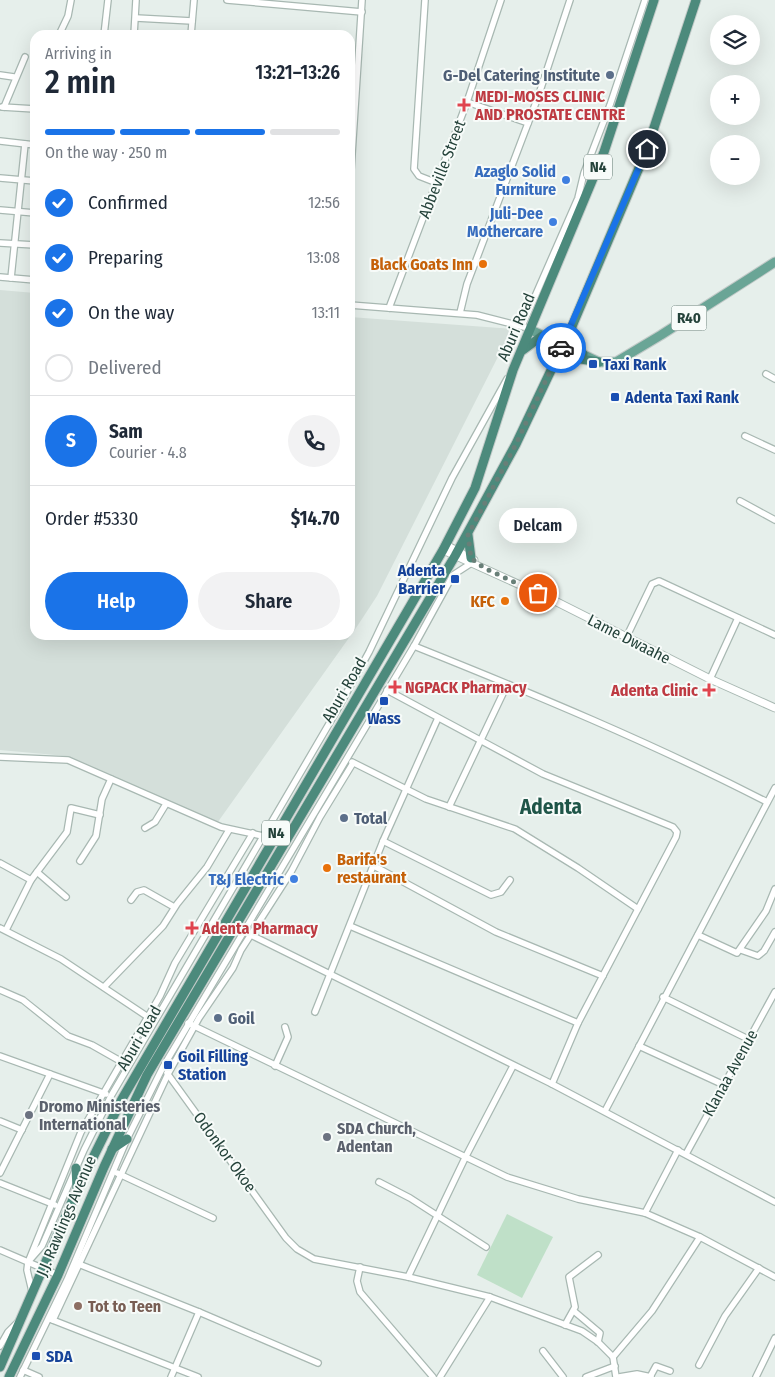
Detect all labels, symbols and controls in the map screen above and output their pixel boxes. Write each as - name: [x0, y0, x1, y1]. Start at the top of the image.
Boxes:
- map controls: [710, 15, 760, 185]
- button: layers: [710, 15, 760, 65]
- text: Arriving in: [45, 44, 112, 63]
- text: 13:21–13:26: [255, 61, 340, 84]
- text: 2 min: [45, 63, 116, 101]
- place label: G-Del Catering Institute: [443, 66, 600, 85]
- marker: G-Del Catering Institute: [604, 69, 616, 81]
- button: +: [710, 75, 760, 125]
- place label: MEDI-MOSES CLINIC AND PROSTATE CENTRE: [474, 87, 626, 124]
- marker: MEDI-MOSES CLINIC AND PROSTATE CENTRE: [457, 98, 471, 112]
- street label: Abbeville Street: [415, 116, 470, 221]
- pin: [626, 128, 668, 170]
- icon: home: [633, 135, 661, 163]
- button: −: [710, 135, 760, 185]
- text: On the way · 250 m: [45, 143, 167, 162]
- road number: N4: [584, 154, 612, 180]
- place label: Azaglo Solid Furniture: [474, 162, 556, 199]
- marker: Azaglo Solid Furniture: [560, 174, 572, 186]
- icon: check: [45, 189, 73, 217]
- text: Confirmed: [88, 191, 168, 214]
- text: 12:56: [308, 193, 340, 212]
- place label: Juli-Dee Mothercare: [467, 204, 543, 241]
- marker: Juli-Dee Mothercare: [547, 216, 559, 228]
- icon: check: [45, 244, 73, 272]
- text: Preparing: [88, 246, 163, 269]
- text: 13:08: [307, 248, 340, 267]
- place label: Black Goats Inn: [371, 255, 473, 274]
- marker: Black Goats Inn: [477, 258, 489, 270]
- street label: Aburi Road: [493, 290, 539, 364]
- icon: check: [45, 299, 73, 327]
- text: On the way: [88, 301, 174, 324]
- text: 13:11: [312, 303, 340, 322]
- road number: R40: [672, 306, 706, 330]
- courier: [536, 323, 586, 373]
- icon: car: [547, 334, 575, 362]
- place label: Taxi Rank: [603, 355, 667, 374]
- text: Delivered: [88, 356, 162, 379]
- marker: Taxi Rank: [587, 358, 599, 370]
- place label: Adenta Taxi Rank: [624, 388, 740, 407]
- marker: Adenta Taxi Rank: [609, 391, 621, 403]
- button: phone: [288, 415, 340, 467]
- text: Sam: [109, 420, 143, 443]
- text: S: [66, 429, 76, 452]
- text: Courier · 4.8: [109, 443, 187, 462]
- text: Order #5330: [45, 507, 138, 530]
- text: $14.70: [291, 507, 340, 530]
- callout: Delcam: [499, 508, 577, 543]
- text: Delcam: [514, 516, 562, 535]
- place label: Adenta Barrier: [397, 561, 445, 598]
- button: Help: [45, 572, 188, 630]
- button: Share: [198, 572, 340, 630]
- pin: [517, 572, 559, 614]
- marker: Adenta Barrier: [449, 573, 461, 585]
- icon: bag: [524, 579, 552, 607]
- place label: KFC: [471, 592, 496, 611]
- marker: KFC: [499, 595, 511, 607]
- street label: Lame Dwaahe: [584, 610, 674, 668]
- street label: Aburi Road: [318, 654, 370, 726]
- place label: NGPACK Pharmacy: [405, 678, 527, 697]
- marker: NGPACK Pharmacy: [389, 681, 401, 693]
- place label: Adenta Clinic: [610, 681, 698, 700]
- marker: Adenta Clinic: [702, 683, 716, 697]
- marker: Wass: [378, 695, 390, 707]
- place label: Wass: [367, 709, 401, 728]
- district label: Adenta: [519, 794, 582, 820]
- place label: Total: [354, 809, 388, 828]
- marker: Total: [338, 812, 350, 824]
- road number: N4: [262, 820, 290, 846]
- place label: Barifa's restaurant: [337, 850, 407, 887]
- marker: Barifa's restaurant: [321, 862, 333, 874]
- place label: T&J Electric: [209, 870, 284, 889]
- marker: T&J Electric: [288, 873, 300, 885]
- place label: Adenta Pharmacy: [201, 919, 318, 938]
- marker: Adenta Pharmacy: [186, 922, 198, 934]
- street label: Aburi Road: [113, 1002, 165, 1074]
- place label: Goil: [228, 1009, 255, 1028]
- marker: Goil: [212, 1012, 224, 1024]
- street label: Klanaa Avenue: [698, 1026, 762, 1120]
- place label: Goil Filling Station: [178, 1047, 248, 1084]
- marker: Goil Filling Station: [162, 1059, 174, 1071]
- place label: Dromo Ministeries International: [39, 1097, 160, 1134]
- street label: Odonkor Okoe: [190, 1108, 260, 1196]
- marker: Dromo Ministeries International: [23, 1109, 35, 1121]
- place label: SDA Church, Adentan: [336, 1119, 416, 1156]
- marker: SDA Church, Adentan: [321, 1131, 333, 1143]
- street label: J.J. Rawlings Avenue: [32, 1153, 100, 1279]
- place label: Tot to Teen: [88, 1297, 161, 1316]
- marker: Tot to Teen: [72, 1300, 84, 1312]
- place label: SDA: [46, 1347, 73, 1366]
- marker: SDA: [30, 1350, 42, 1362]

